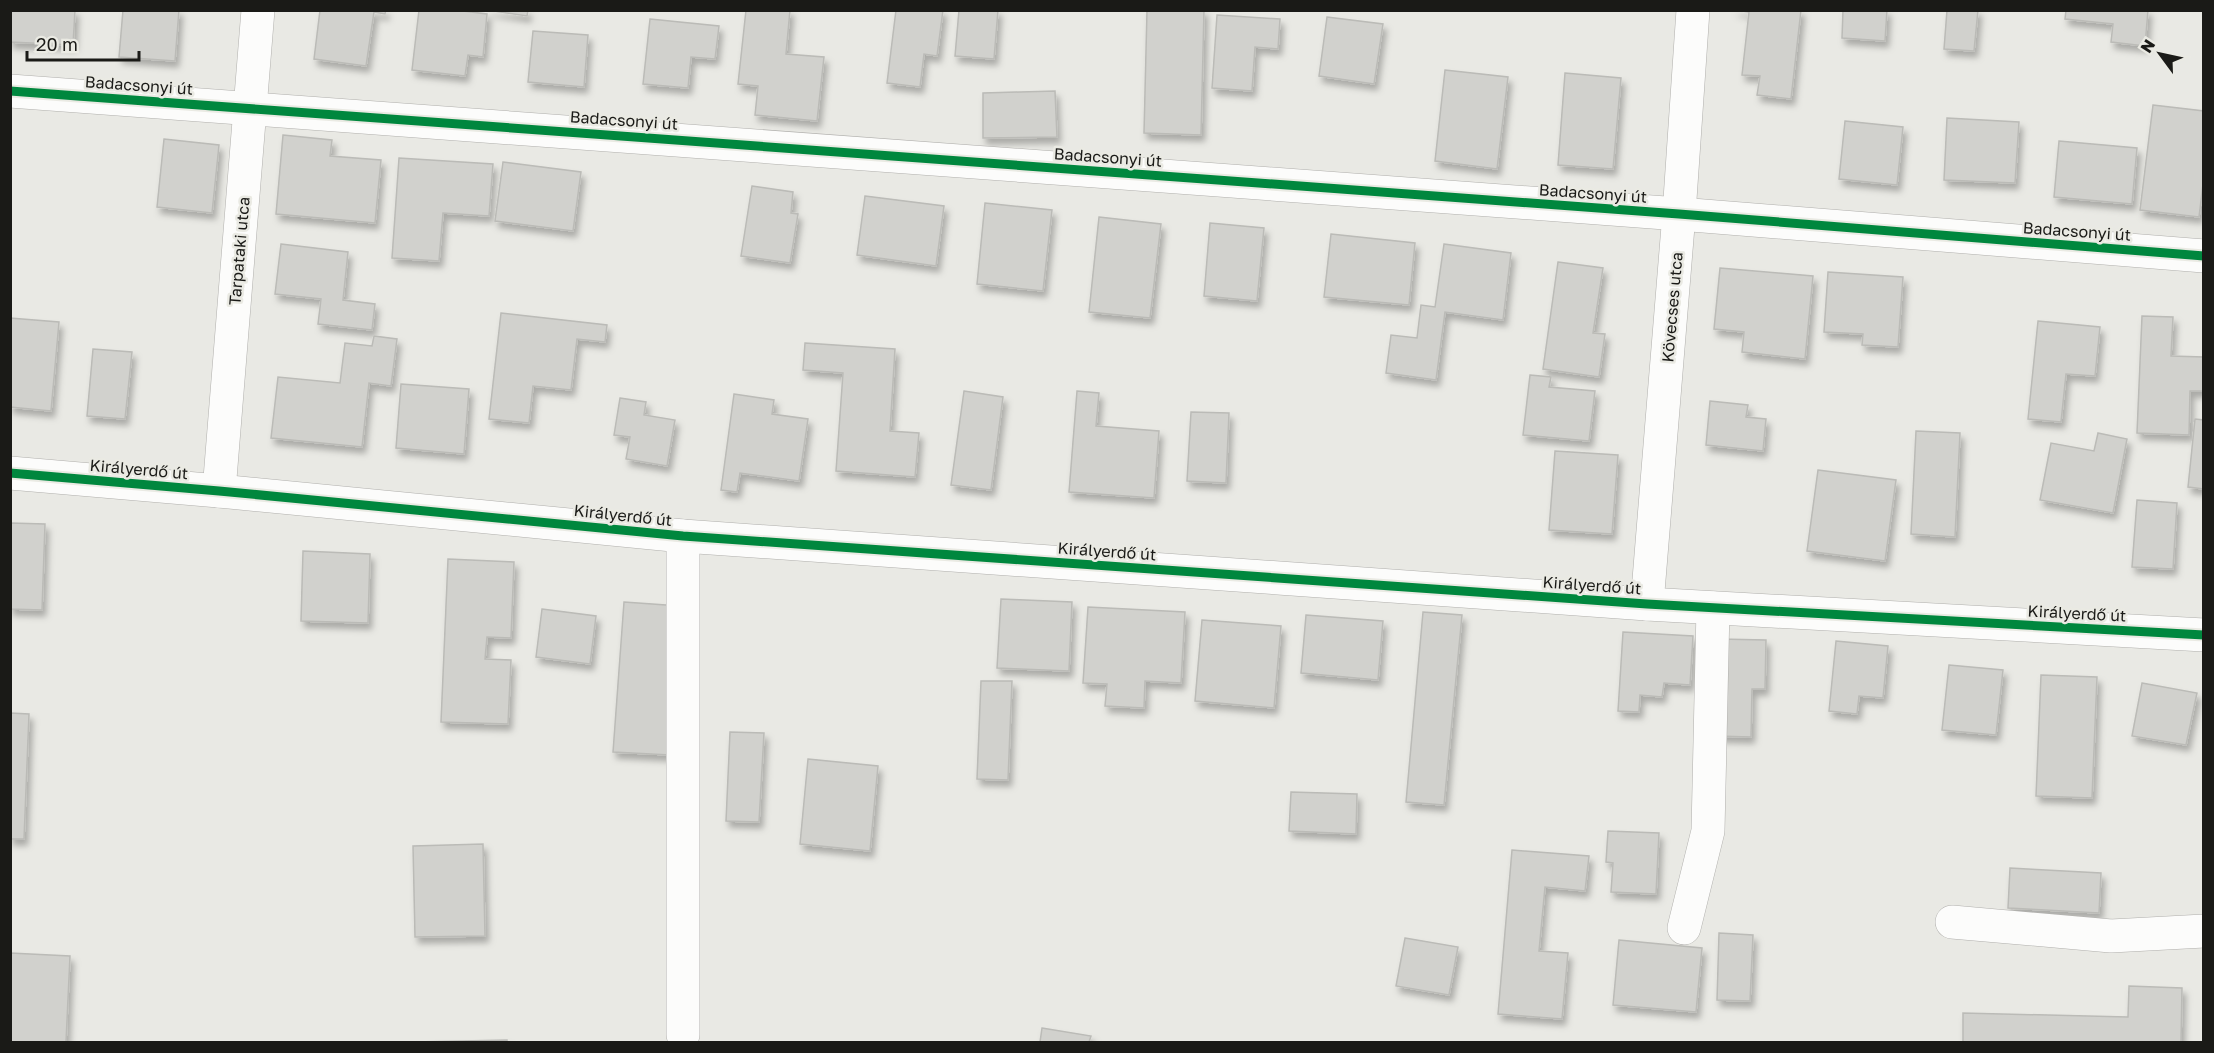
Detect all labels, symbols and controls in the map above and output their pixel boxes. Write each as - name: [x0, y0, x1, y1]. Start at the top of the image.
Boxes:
- scale bar: [27, 24, 140, 62]
- north arrow: [2130, 24, 2190, 84]
- text: 20 m: [36, 33, 78, 55]
- text: N: [2136, 35, 2159, 56]
- street label: Badacsonyi út: [84, 71, 194, 99]
- street label: Badacsonyi út: [569, 106, 679, 134]
- street label: Badacsonyi út: [1053, 143, 1163, 171]
- street label: Badacsonyi út: [1538, 179, 1648, 207]
- street label: Tarpataki utca: [224, 196, 254, 306]
- street label: Badacsonyi út: [2022, 217, 2132, 245]
- street label: Kövecses utca: [1657, 251, 1687, 363]
- street label: Királyerdő út: [89, 455, 189, 483]
- street label: Királyerdő út: [573, 500, 673, 530]
- street label: Királyerdő út: [1057, 538, 1157, 564]
- street label: Királyerdő út: [1542, 572, 1642, 598]
- street label: Királyerdő út: [2027, 600, 2127, 626]

